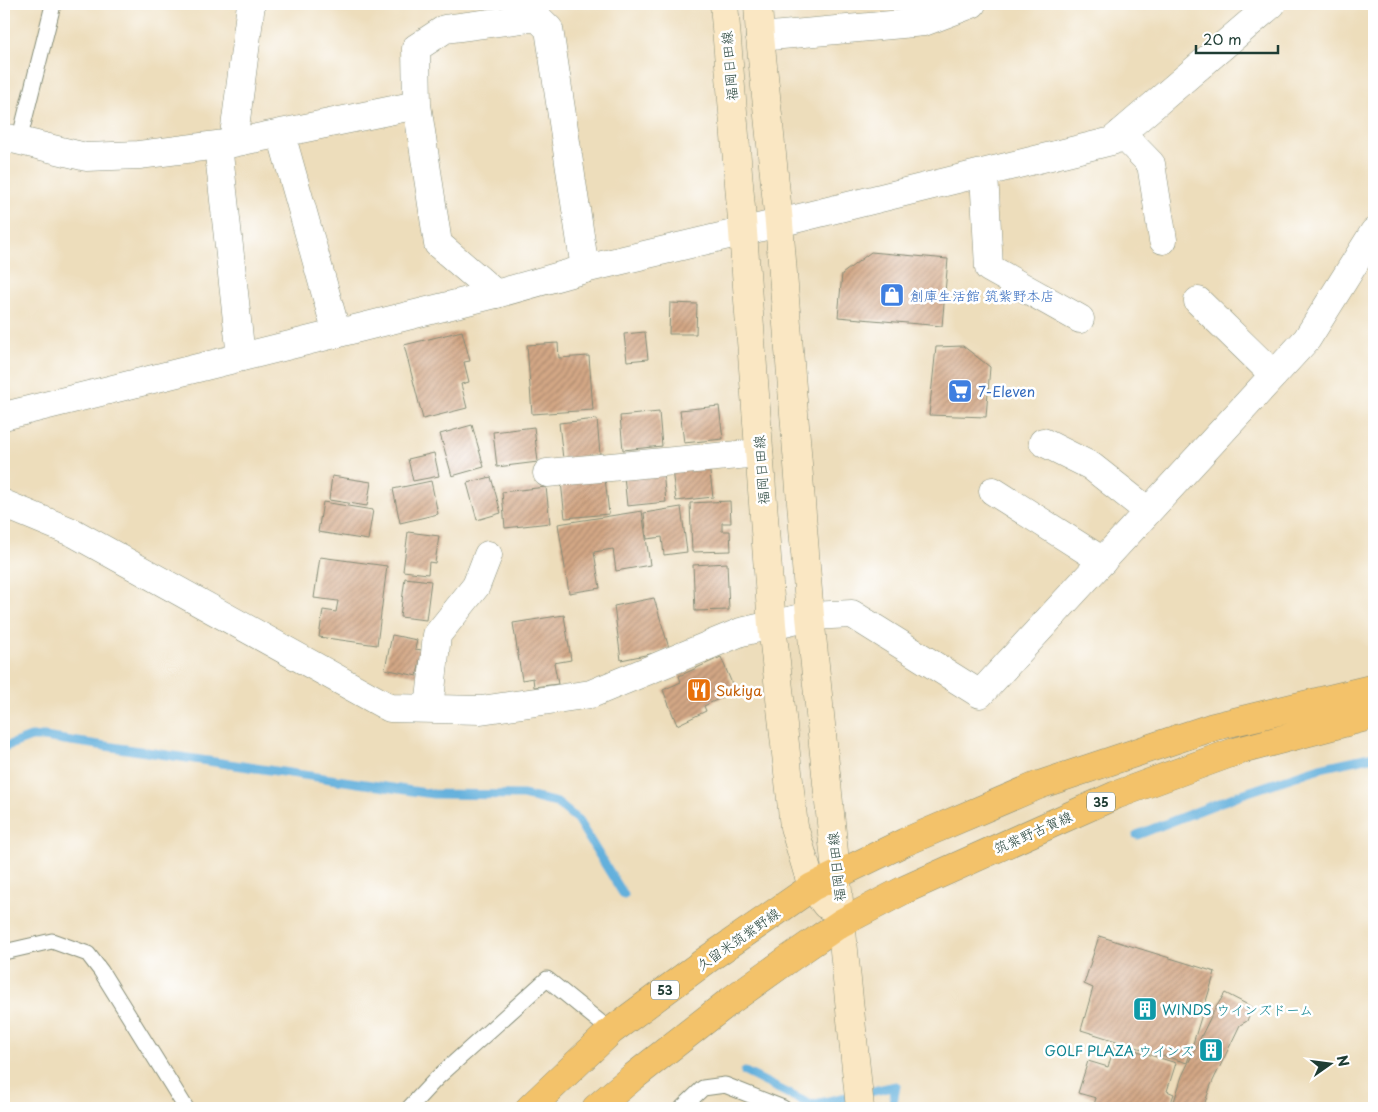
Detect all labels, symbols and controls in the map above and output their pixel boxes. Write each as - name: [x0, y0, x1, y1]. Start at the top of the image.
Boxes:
- scale bar: [1196, 22, 1278, 54]
- text: 20 m: [1203, 27, 1242, 50]
- street label: 福岡日田線: [715, 30, 743, 102]
- shop icon: 創庫生活館 筑紫野本店: [879, 282, 905, 308]
- place label: 創庫生活館 筑紫野本店: [910, 285, 1055, 306]
- supermarket icon: 7-Eleven: [947, 378, 973, 404]
- place label: 7-Eleven: [978, 381, 1035, 402]
- street label: 福岡日田線: [748, 434, 774, 506]
- restaurant icon: Sukiya: [686, 677, 712, 703]
- place label: Sukiya: [716, 680, 762, 701]
- road number: 35: [1087, 792, 1115, 812]
- street label: 筑紫野古賀線: [990, 805, 1076, 859]
- street label: 福岡日田線: [822, 831, 850, 903]
- street label: 久留米筑紫野線: [692, 902, 784, 976]
- road number: 53: [651, 980, 679, 1000]
- building icon: WINDS ウインズドーム: [1132, 996, 1158, 1022]
- place label: WINDS ウインズドーム: [1162, 999, 1313, 1020]
- building icon: GOLF PLAZA ウインズ: [1198, 1037, 1224, 1063]
- place label: GOLF PLAZA ウインズ: [1045, 1040, 1194, 1061]
- north arrow: [1306, 1040, 1356, 1090]
- text: N: [1332, 1053, 1355, 1069]

